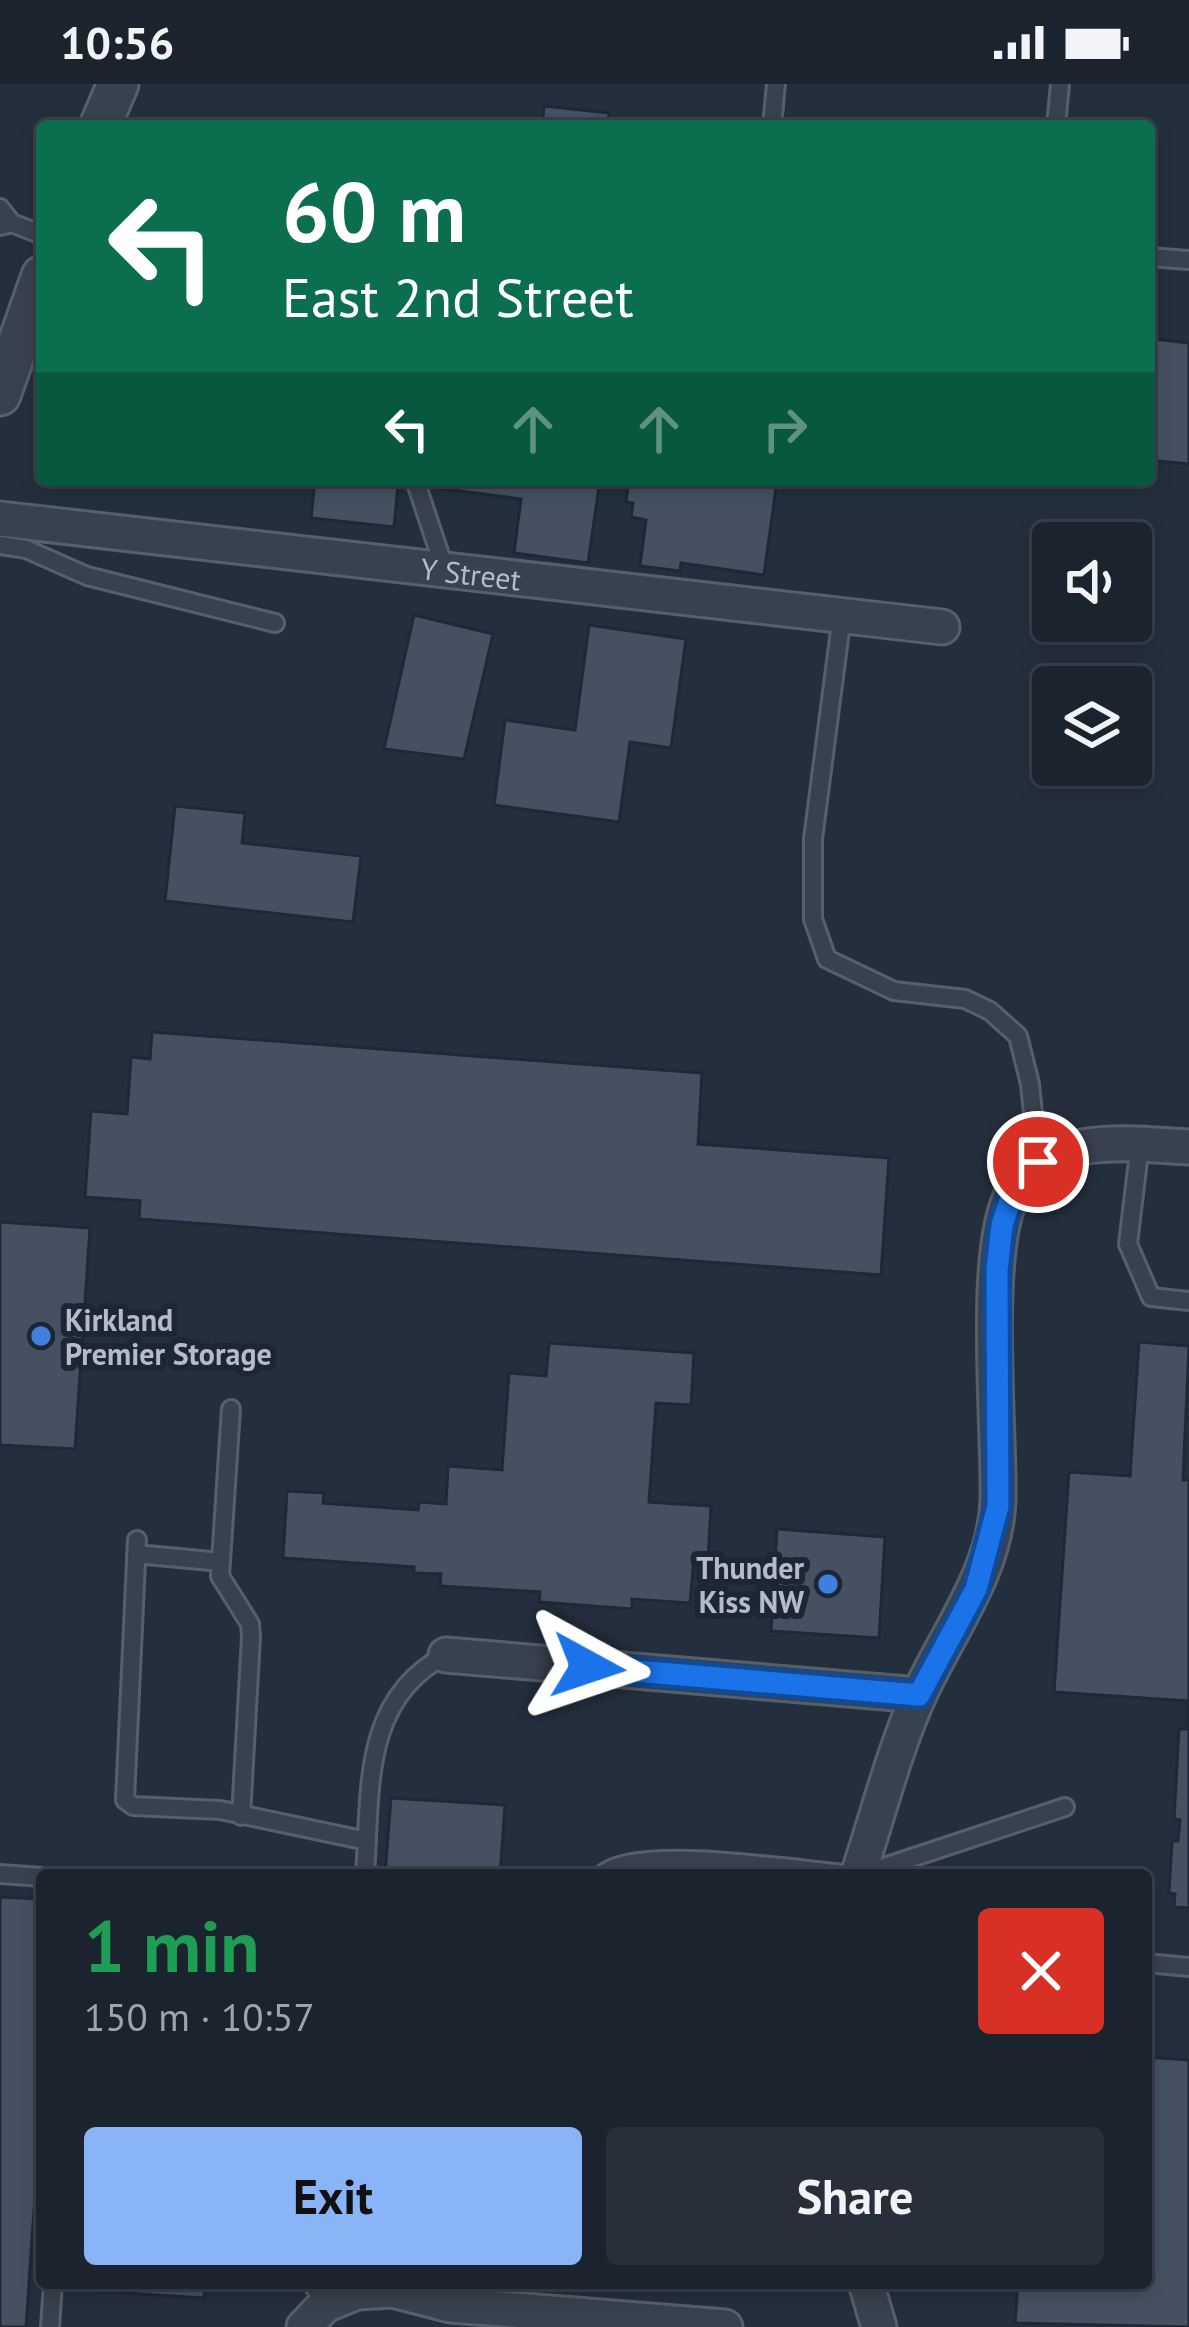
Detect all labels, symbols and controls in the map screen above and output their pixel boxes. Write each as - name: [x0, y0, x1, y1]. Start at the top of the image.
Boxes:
- text: 10:56: [60, 13, 174, 71]
- text: 60 m: [282, 156, 466, 265]
- icon: left: [84, 168, 240, 324]
- text: East 2nd Street: [282, 262, 634, 332]
- icon: left: [374, 396, 440, 462]
- icon: ahead: [500, 396, 566, 462]
- icon: ahead: [626, 396, 692, 462]
- icon: right: [752, 396, 818, 462]
- map controls: [1032, 522, 1152, 786]
- button: sound: [1032, 522, 1152, 642]
- street label: Y Street: [419, 548, 523, 598]
- button: layers: [1032, 666, 1152, 786]
- pin: [987, 1111, 1089, 1213]
- icon: arrive: [1005, 1129, 1071, 1195]
- place label: Kirkland Premier Storage: [65, 1300, 272, 1373]
- marker: Kirkland Premier Storage: [28, 1323, 54, 1349]
- place label: Thunder Kiss NW: [696, 1548, 804, 1621]
- marker: Thunder Kiss NW: [815, 1571, 841, 1597]
- position arrow: [525, 1604, 651, 1730]
- text: 1 min: [84, 1899, 260, 1992]
- button: close: [978, 1908, 1104, 2034]
- text: 150 m · 10:57: [84, 1991, 315, 2042]
- button: Exit: [84, 2127, 582, 2265]
- button: Share: [606, 2127, 1104, 2265]

